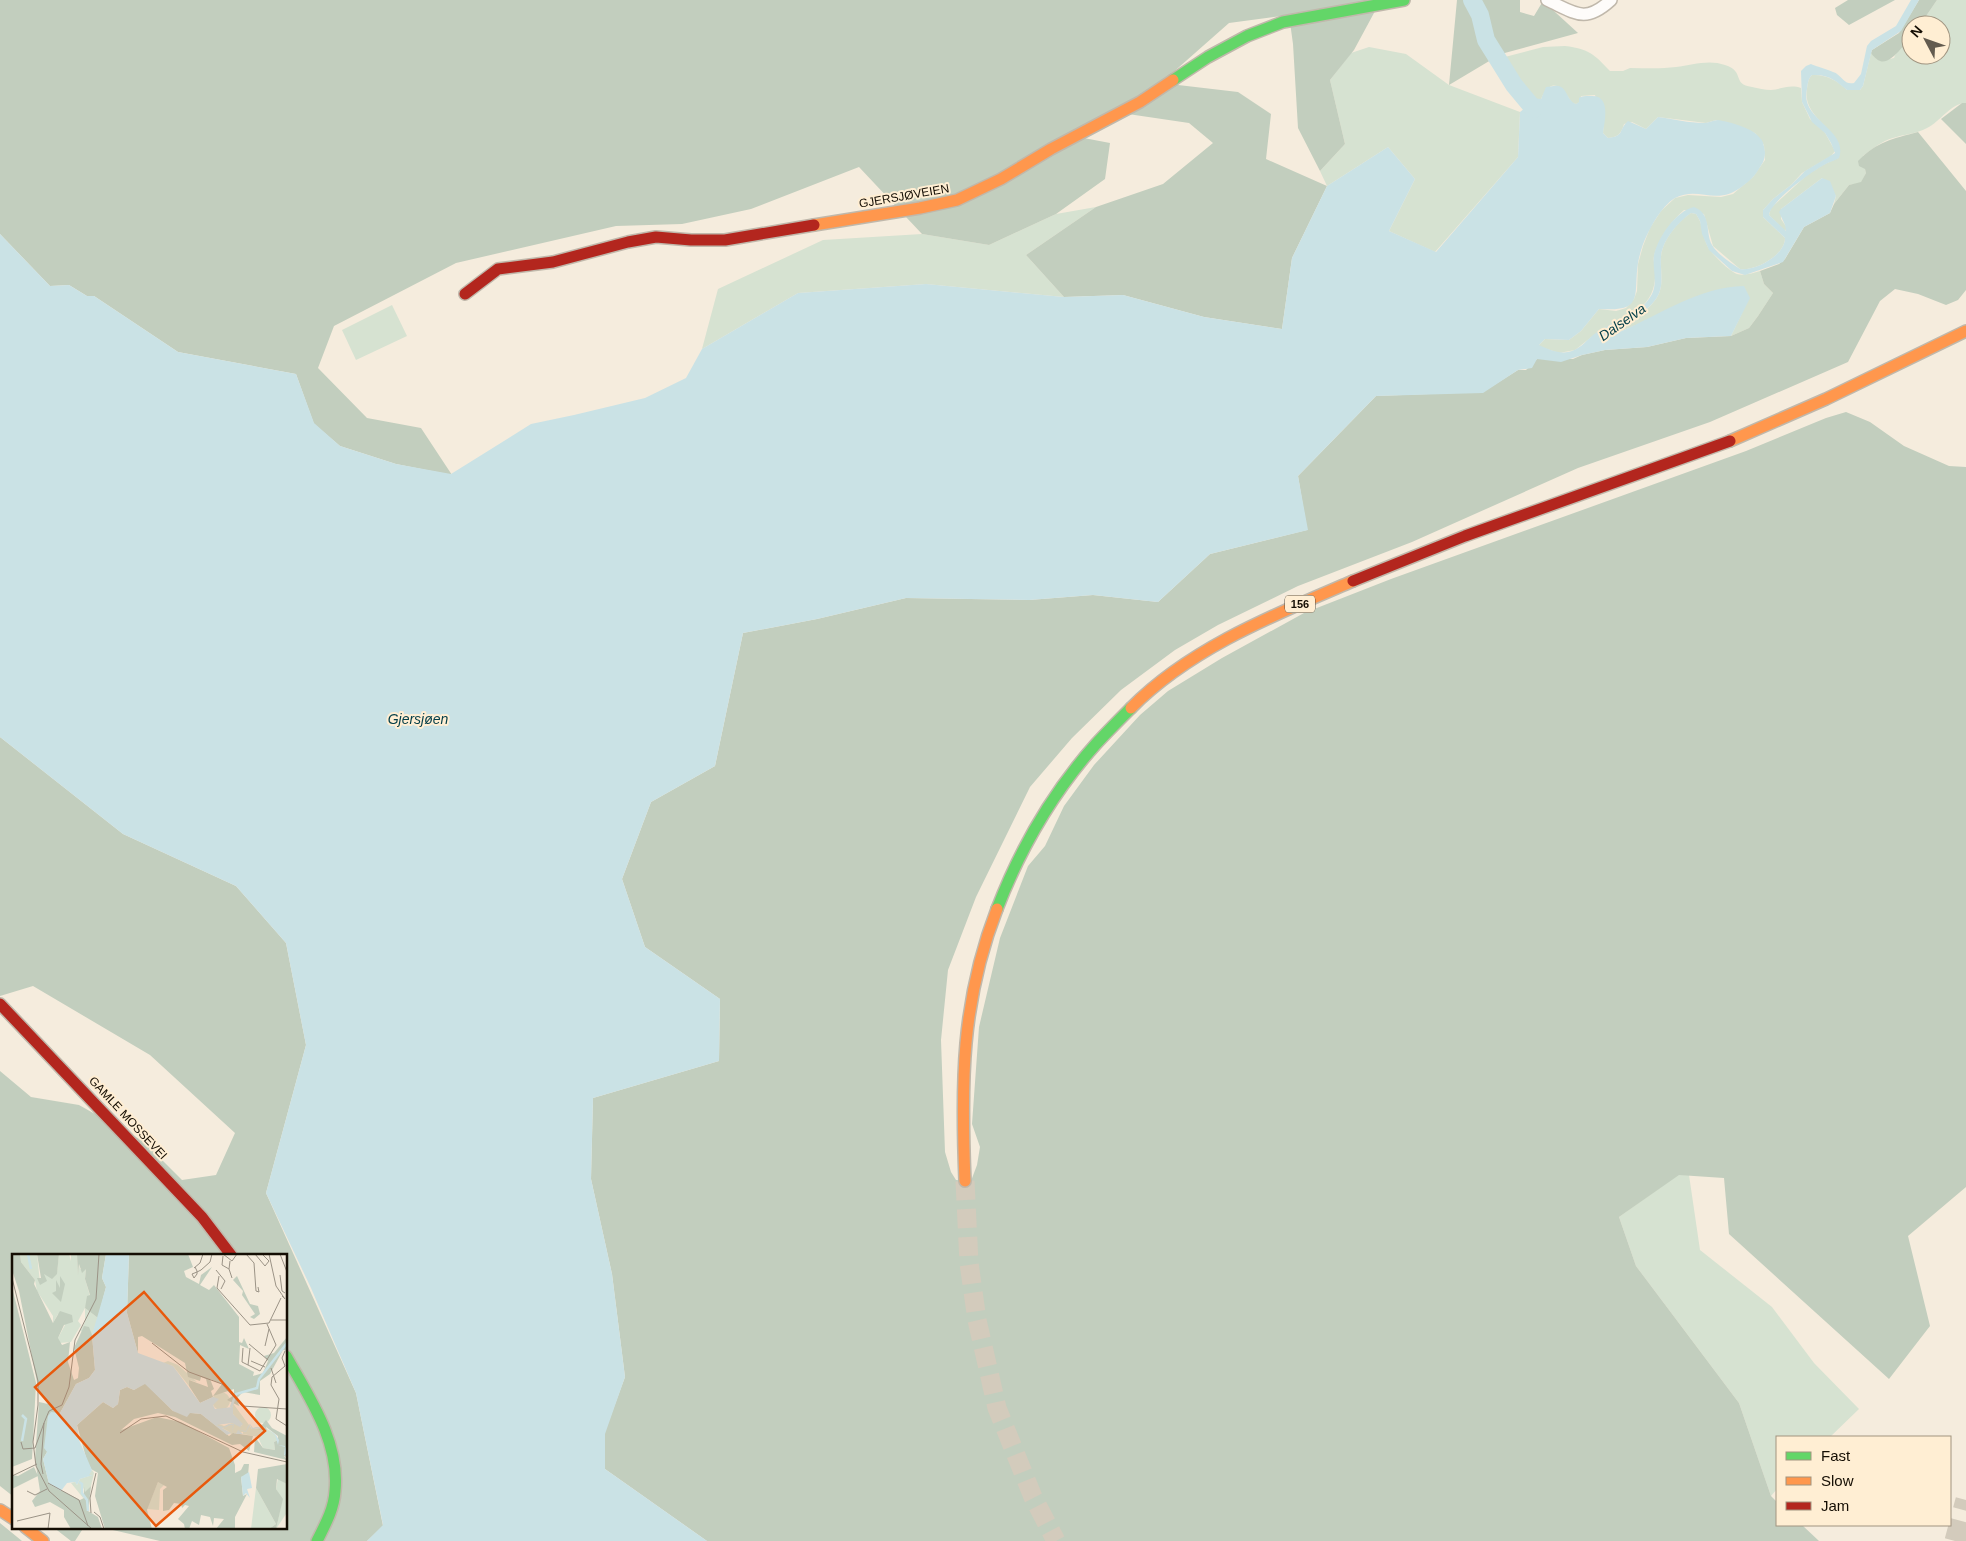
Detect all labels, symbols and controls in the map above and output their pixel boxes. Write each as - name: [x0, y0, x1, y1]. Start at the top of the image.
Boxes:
- north arrow: [1901, 15, 1951, 65]
- text: N: [1907, 22, 1926, 41]
- street label: GJERSJØVEIEN: [858, 181, 950, 211]
- water label: Dalselva: [1595, 300, 1649, 344]
- road number: 156: [1285, 596, 1315, 612]
- water label: Gjersjøen: [388, 711, 449, 727]
- street label: GAMLE MOSSEVEI: [86, 1074, 170, 1162]
- inset map: [12, 1254, 288, 1528]
- legend: [1776, 1436, 1951, 1526]
- text: Fast: [1821, 1447, 1851, 1464]
- text: Slow: [1821, 1472, 1854, 1489]
- text: Jam: [1821, 1497, 1849, 1514]

